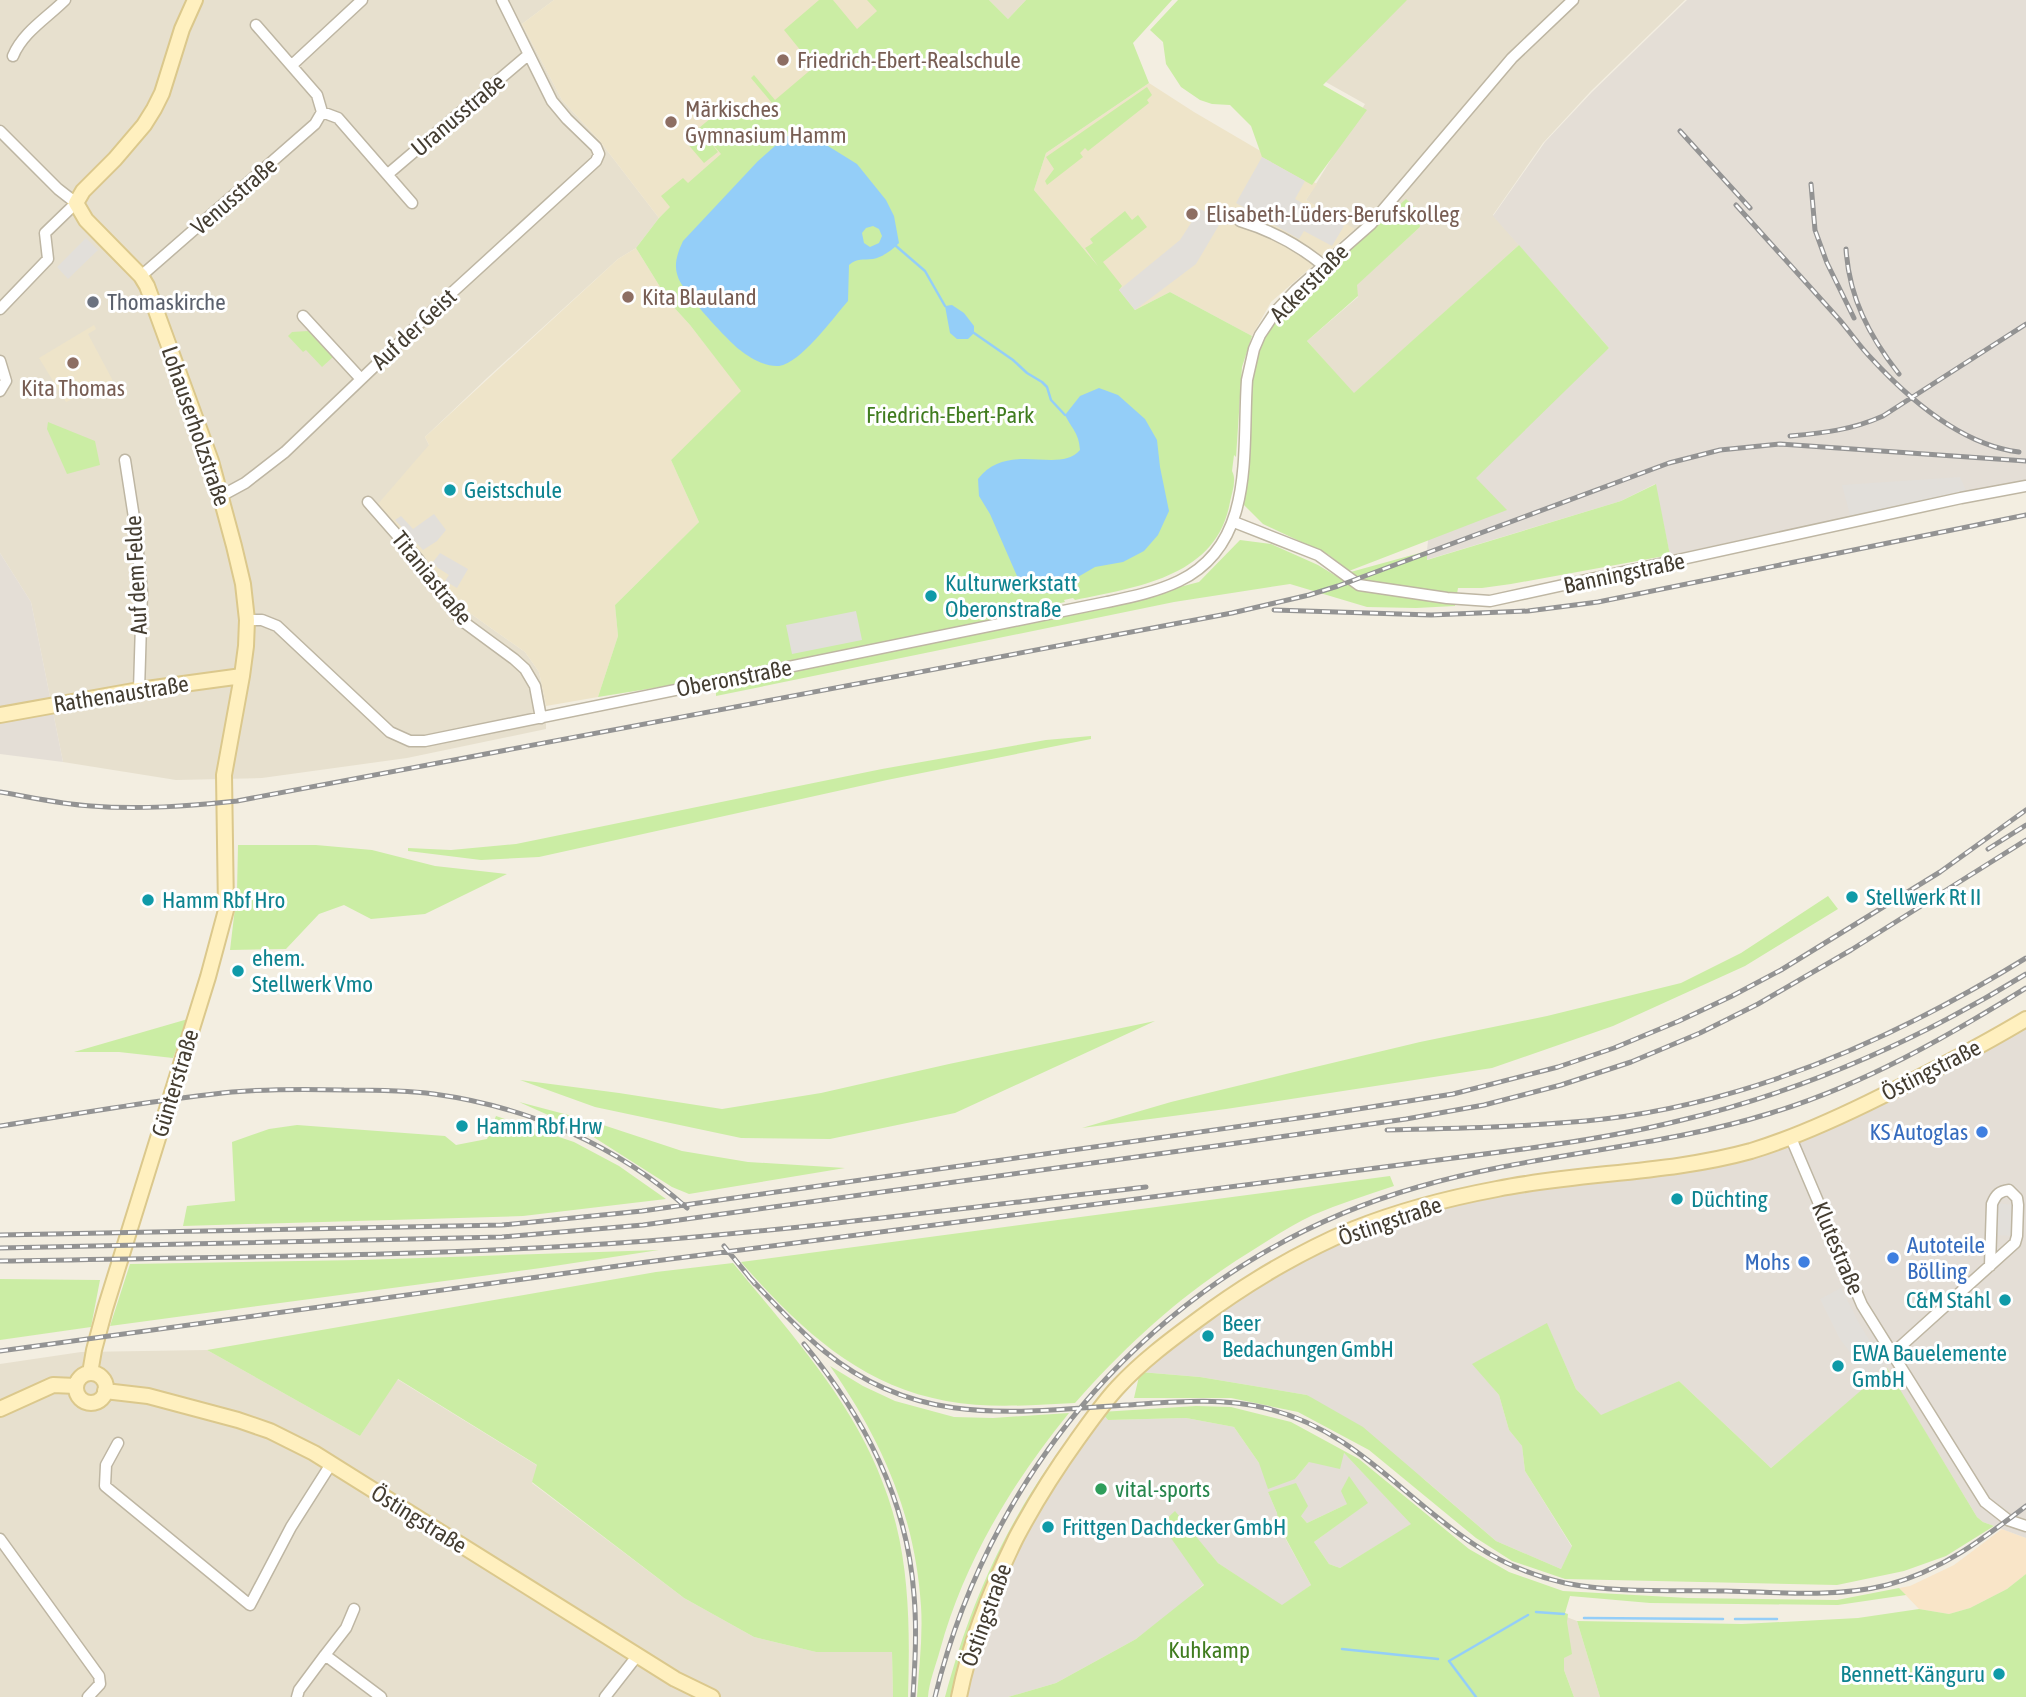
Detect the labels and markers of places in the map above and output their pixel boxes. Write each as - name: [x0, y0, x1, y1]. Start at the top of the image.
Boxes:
- place label: Friedrich-Ebert-Realschule: [797, 47, 1021, 73]
- marker: Friedrich-Ebert-Realschule: [775, 52, 791, 68]
- place label: Märkisches Gymnasium Hamm: [685, 96, 846, 148]
- marker: Märkisches Gymnasium Hamm: [663, 114, 679, 130]
- place label: Elisabeth-Lüders-Berufskolleg: [1206, 201, 1459, 227]
- marker: Elisabeth-Lüders-Berufskolleg: [1184, 206, 1200, 222]
- place label: Kita Blauland: [642, 284, 757, 310]
- place label: Thomaskirche: [107, 289, 226, 315]
- marker: Kita Blauland: [620, 289, 636, 305]
- marker: Thomaskirche: [85, 294, 101, 310]
- marker: Kita Thomas: [65, 355, 81, 371]
- place label: Kita Thomas: [21, 375, 125, 401]
- place label: Geistschule: [464, 477, 562, 503]
- marker: Geistschule: [442, 482, 458, 498]
- place label: Kulturwerkstatt Oberonstraße: [945, 570, 1077, 622]
- marker: Kulturwerkstatt Oberonstraße: [923, 588, 939, 604]
- place label: Stellwerk Rt II: [1866, 884, 1981, 910]
- place label: Hamm Rbf Hro: [162, 887, 285, 913]
- marker: Stellwerk Rt II: [1844, 889, 1860, 905]
- marker: Hamm Rbf Hro: [140, 892, 156, 908]
- place label: ehem. Stellwerk Vmo: [252, 945, 373, 997]
- marker: ehem. Stellwerk Vmo: [230, 963, 246, 979]
- place label: Hamm Rbf Hrw: [476, 1113, 602, 1139]
- marker: Hamm Rbf Hrw: [454, 1118, 470, 1134]
- place label: KS Autoglas: [1870, 1119, 1968, 1145]
- marker: KS Autoglas: [1974, 1124, 1990, 1140]
- place label: Düchting: [1691, 1186, 1768, 1212]
- marker: Düchting: [1669, 1191, 1685, 1207]
- place label: Autoteile Bölling: [1907, 1232, 1985, 1284]
- place label: Mohs: [1745, 1249, 1790, 1275]
- marker: Autoteile Bölling: [1885, 1250, 1901, 1266]
- marker: Mohs: [1796, 1254, 1812, 1270]
- place label: C&M Stahl: [1906, 1287, 1991, 1313]
- marker: C&M Stahl: [1997, 1292, 2013, 1308]
- place label: Beer Bedachungen GmbH: [1222, 1310, 1394, 1362]
- marker: Beer Bedachungen GmbH: [1200, 1328, 1216, 1344]
- place label: EWA Bauelemente GmbH: [1852, 1340, 2007, 1392]
- marker: EWA Bauelemente GmbH: [1830, 1358, 1846, 1374]
- place label: vital-sports: [1115, 1476, 1210, 1502]
- marker: vital-sports: [1093, 1481, 1109, 1497]
- place label: Frittgen Dachdecker GmbH: [1062, 1514, 1286, 1540]
- marker: Frittgen Dachdecker GmbH: [1040, 1519, 1056, 1535]
- place label: Bennett-Känguru: [1840, 1661, 1985, 1687]
- marker: Bennett-Känguru: [1991, 1666, 2007, 1682]

